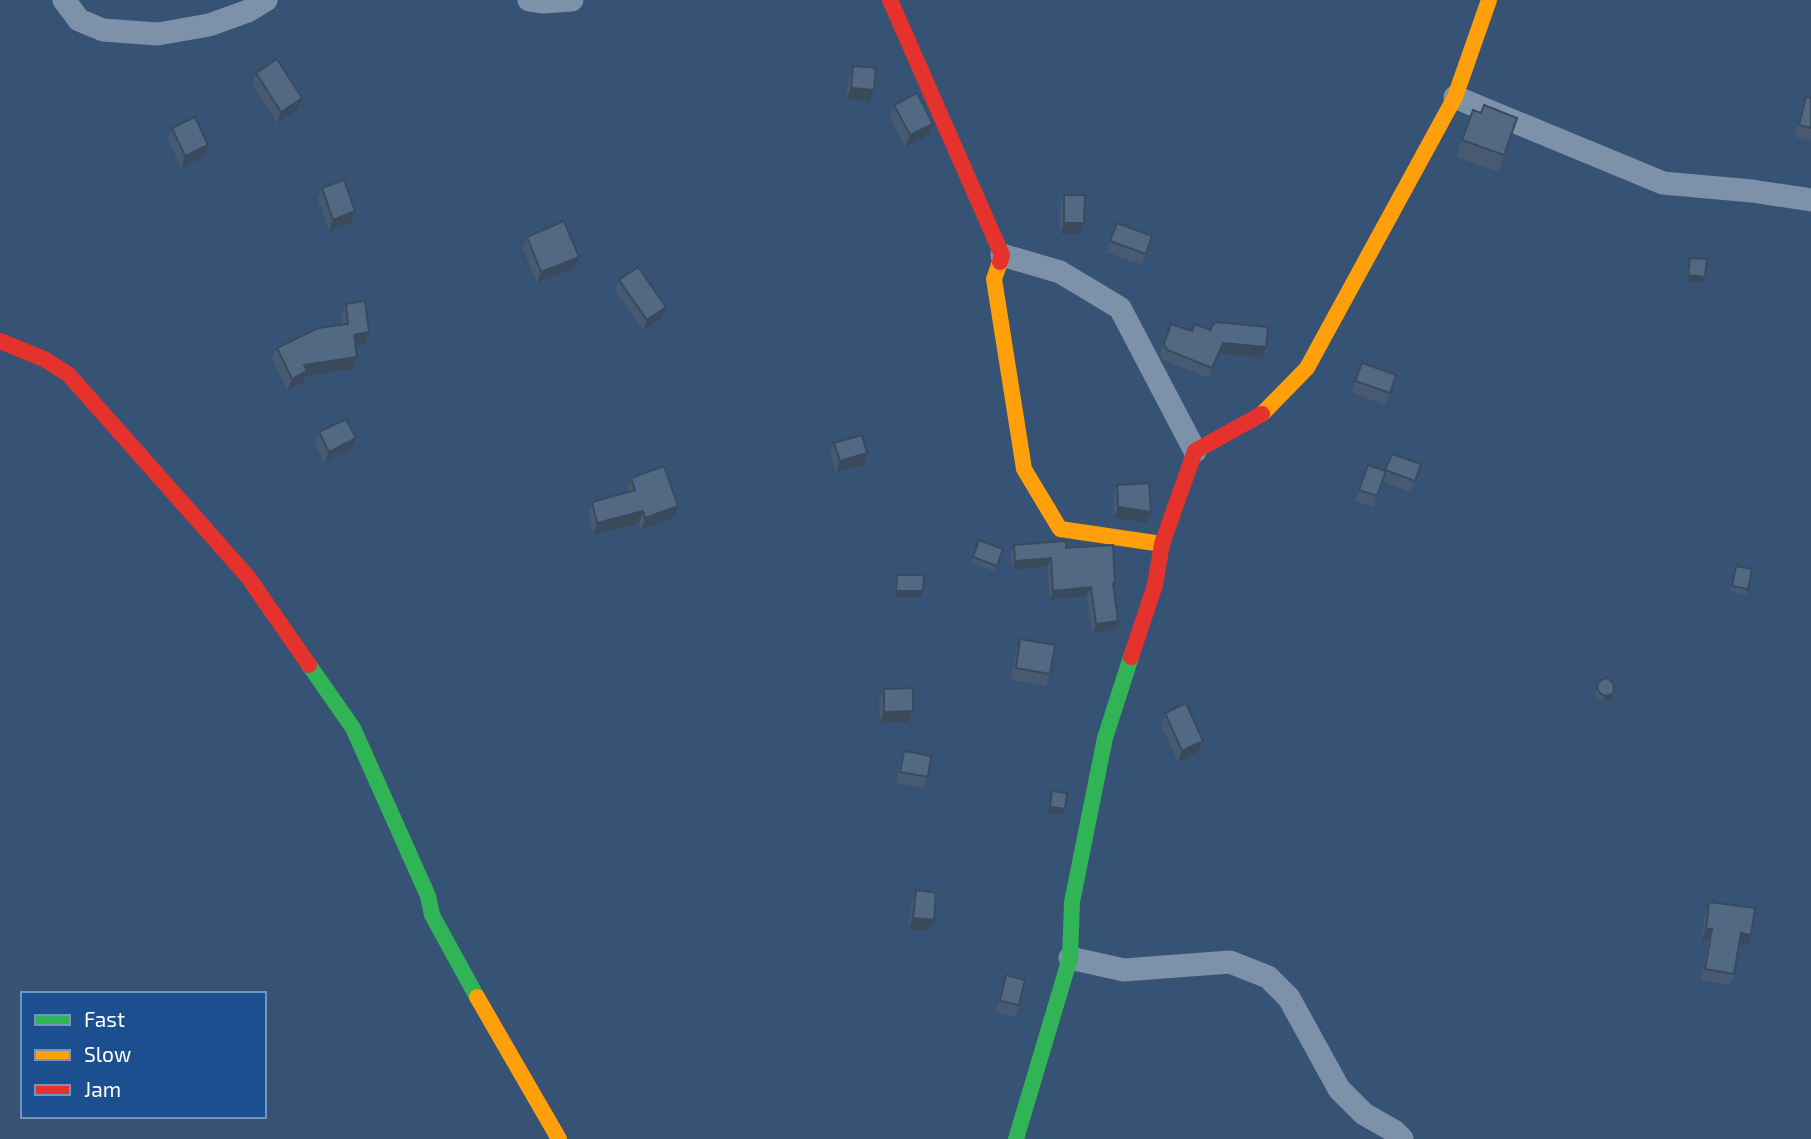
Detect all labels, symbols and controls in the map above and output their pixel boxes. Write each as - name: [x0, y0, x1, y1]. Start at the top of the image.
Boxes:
- legend: [21, 992, 266, 1118]
- text: Fast: [84, 1006, 125, 1031]
- text: Slow: [84, 1041, 131, 1066]
- text: Jam: [84, 1076, 121, 1101]

